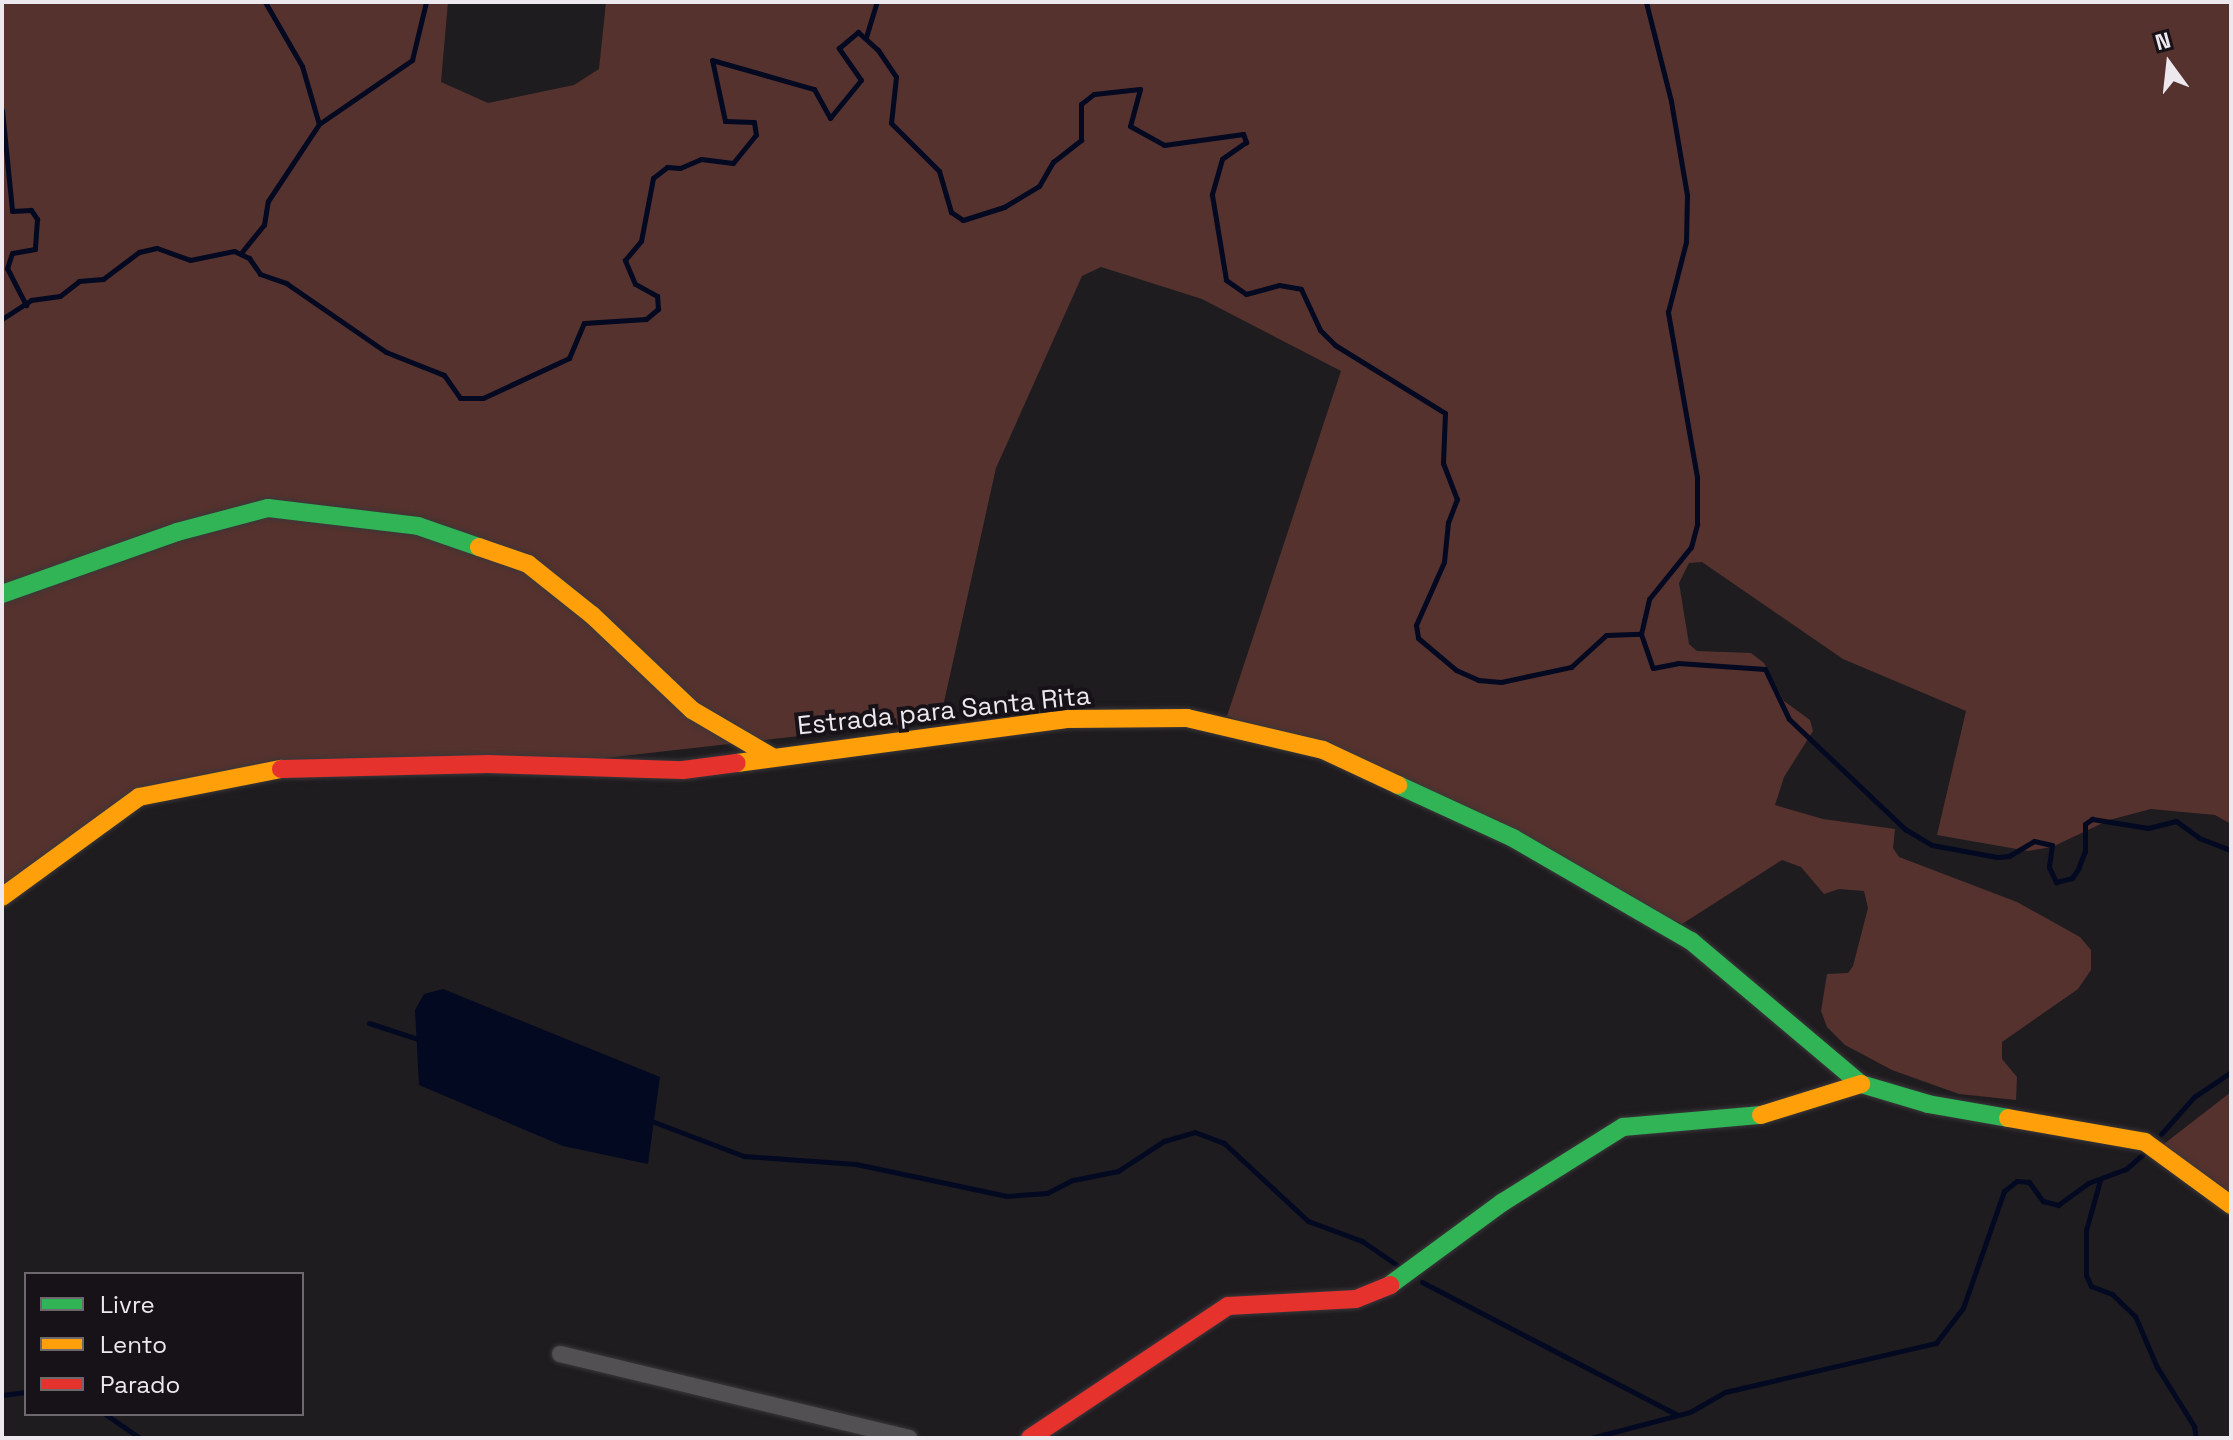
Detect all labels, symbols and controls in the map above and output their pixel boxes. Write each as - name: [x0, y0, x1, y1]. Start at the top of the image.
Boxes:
- north arrow: [2129, 24, 2209, 104]
- text: N: [2152, 25, 2174, 56]
- street label: Estrada para Santa Rita: [796, 680, 1092, 742]
- legend: [24, 1272, 304, 1416]
- text: Livre: [100, 1289, 155, 1320]
- text: Lento: [100, 1329, 167, 1360]
- text: Parado: [100, 1369, 180, 1400]

